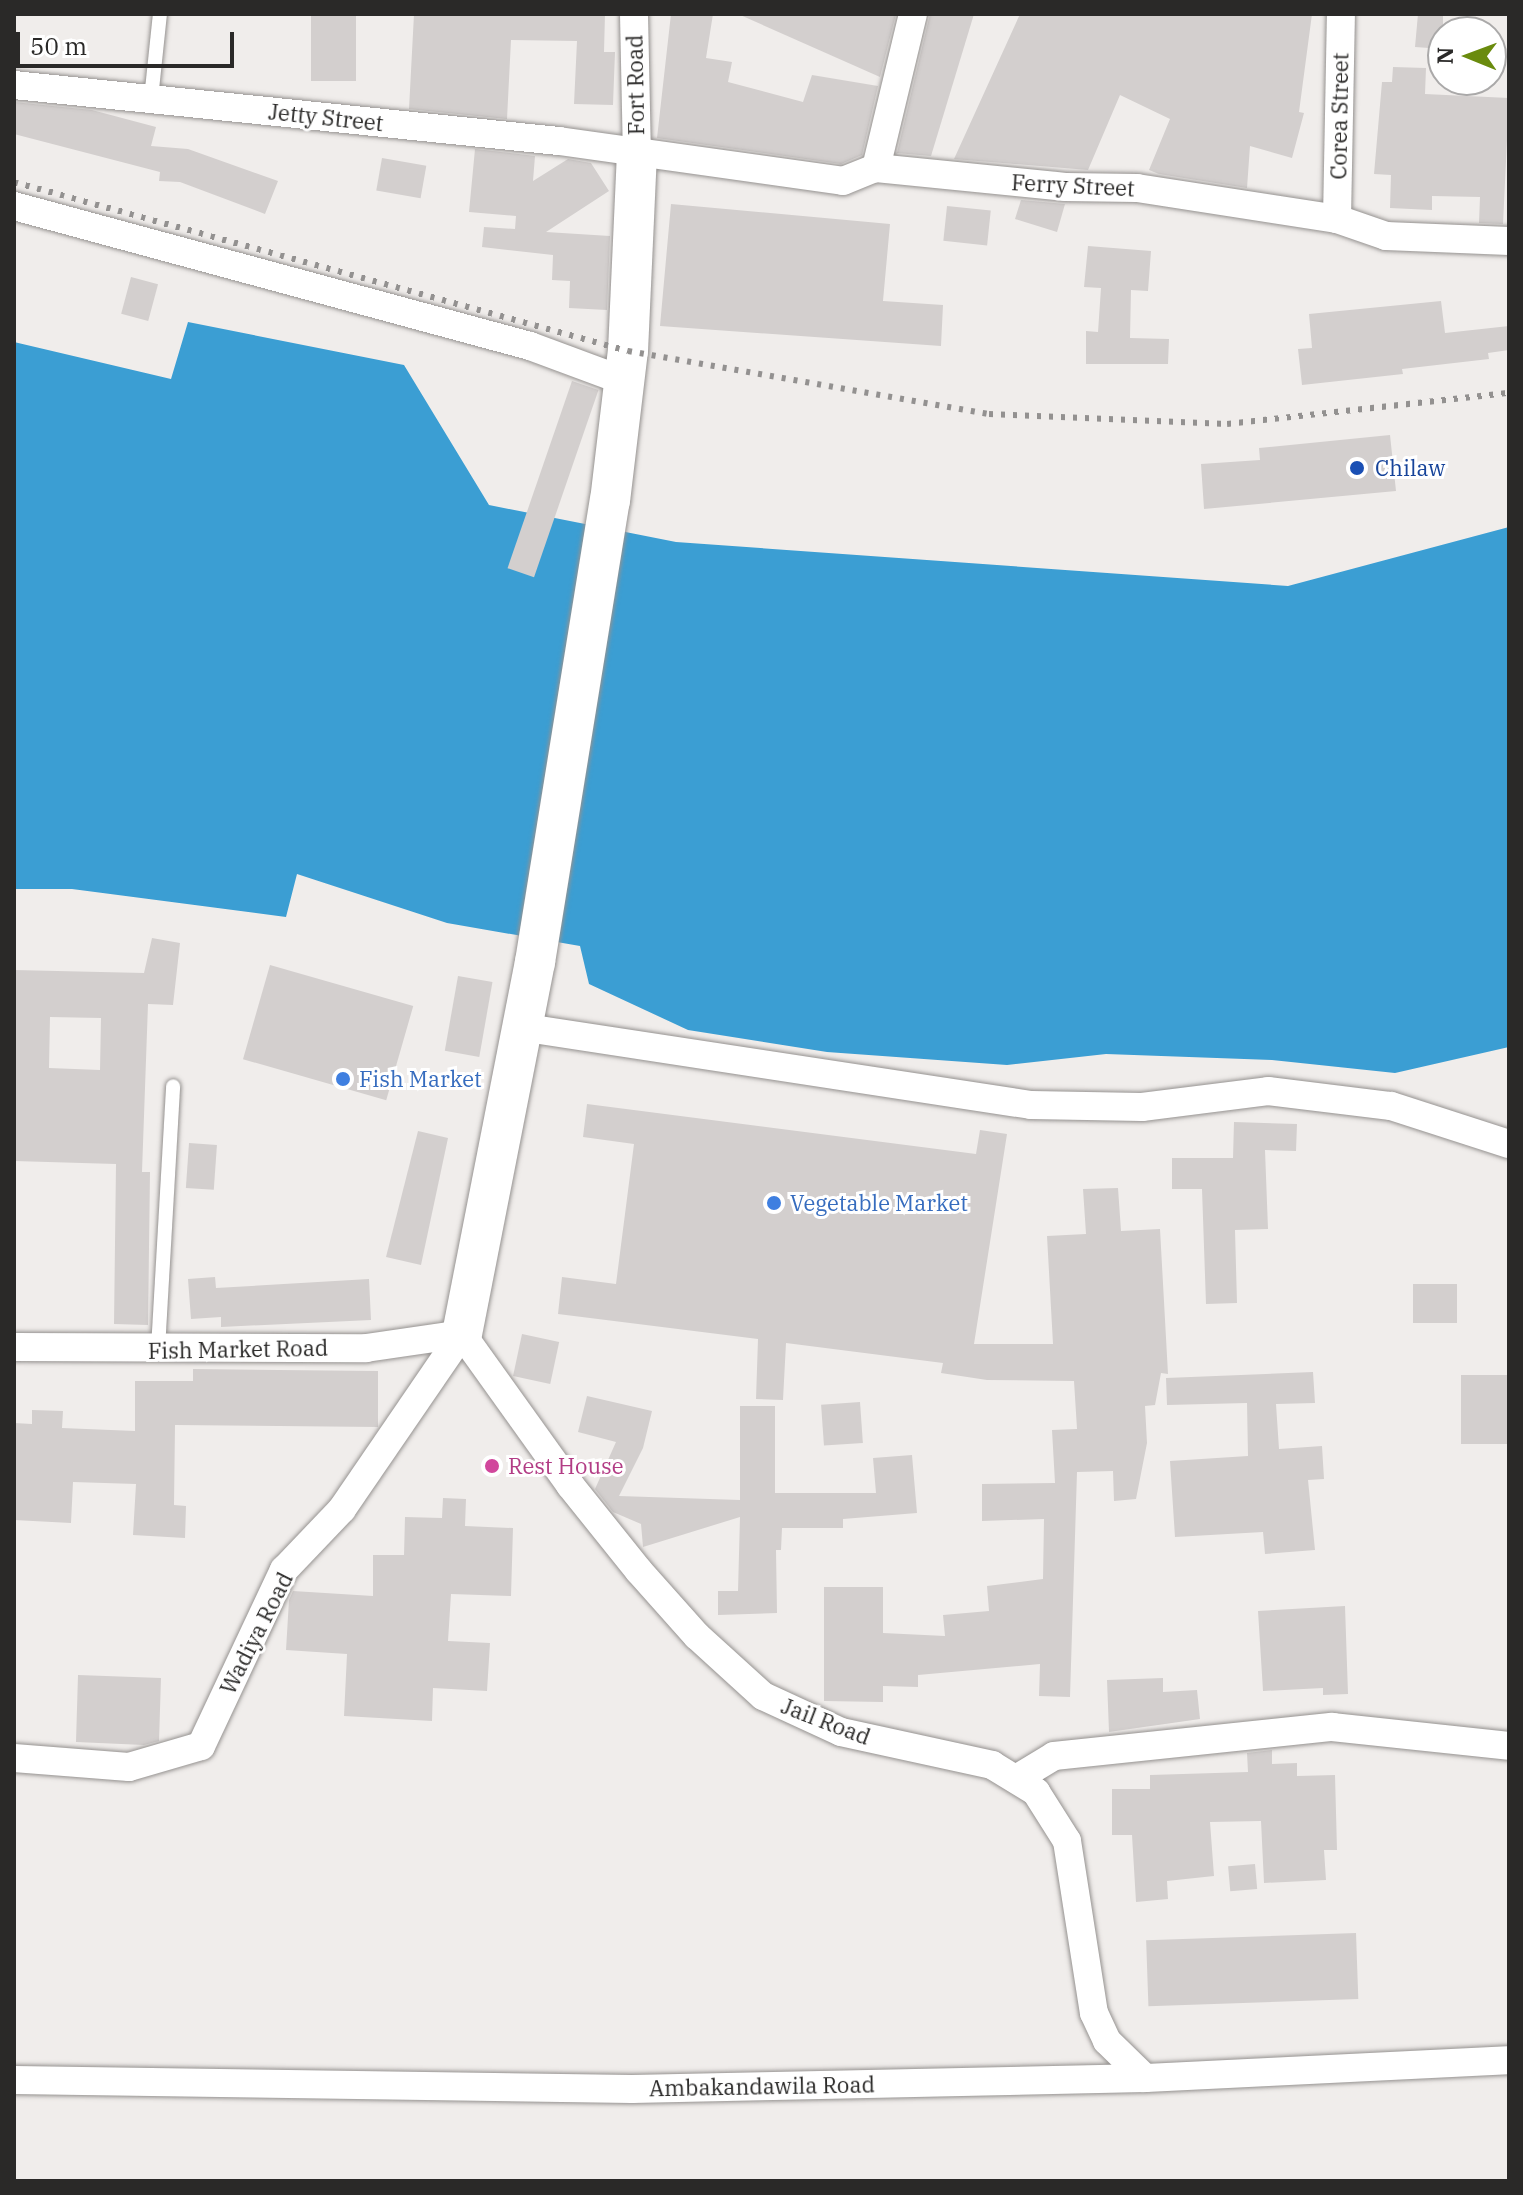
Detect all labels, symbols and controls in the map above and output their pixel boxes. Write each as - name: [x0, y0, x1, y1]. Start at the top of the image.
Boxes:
- scale bar: [20, 16, 238, 66]
- north arrow: [1427, 16, 1507, 96]
- text: 50 m: [30, 30, 87, 62]
- street label: Fort Road: [621, 34, 649, 136]
- text: N: [1430, 47, 1459, 65]
- street label: Corea Street: [1325, 52, 1353, 180]
- street label: Jetty Street: [267, 98, 385, 136]
- street label: Ferry Street: [1011, 169, 1135, 201]
- place label: Chilaw: [1375, 455, 1445, 481]
- marker: Chilaw: [1346, 457, 1368, 479]
- place label: Fish Market: [359, 1066, 482, 1092]
- marker: Fish Market: [334, 1070, 352, 1088]
- place label: Vegetable Market: [790, 1190, 968, 1216]
- marker: Vegetable Market: [765, 1194, 783, 1212]
- street label: Fish Market Road: [148, 1334, 328, 1364]
- place label: Rest House: [508, 1453, 624, 1479]
- marker: Rest House: [483, 1457, 501, 1475]
- street label: Wadiya Road: [214, 1568, 298, 1698]
- street label: Jail Road: [778, 1692, 874, 1750]
- street label: Ambakandawila Road: [649, 2071, 875, 2101]

